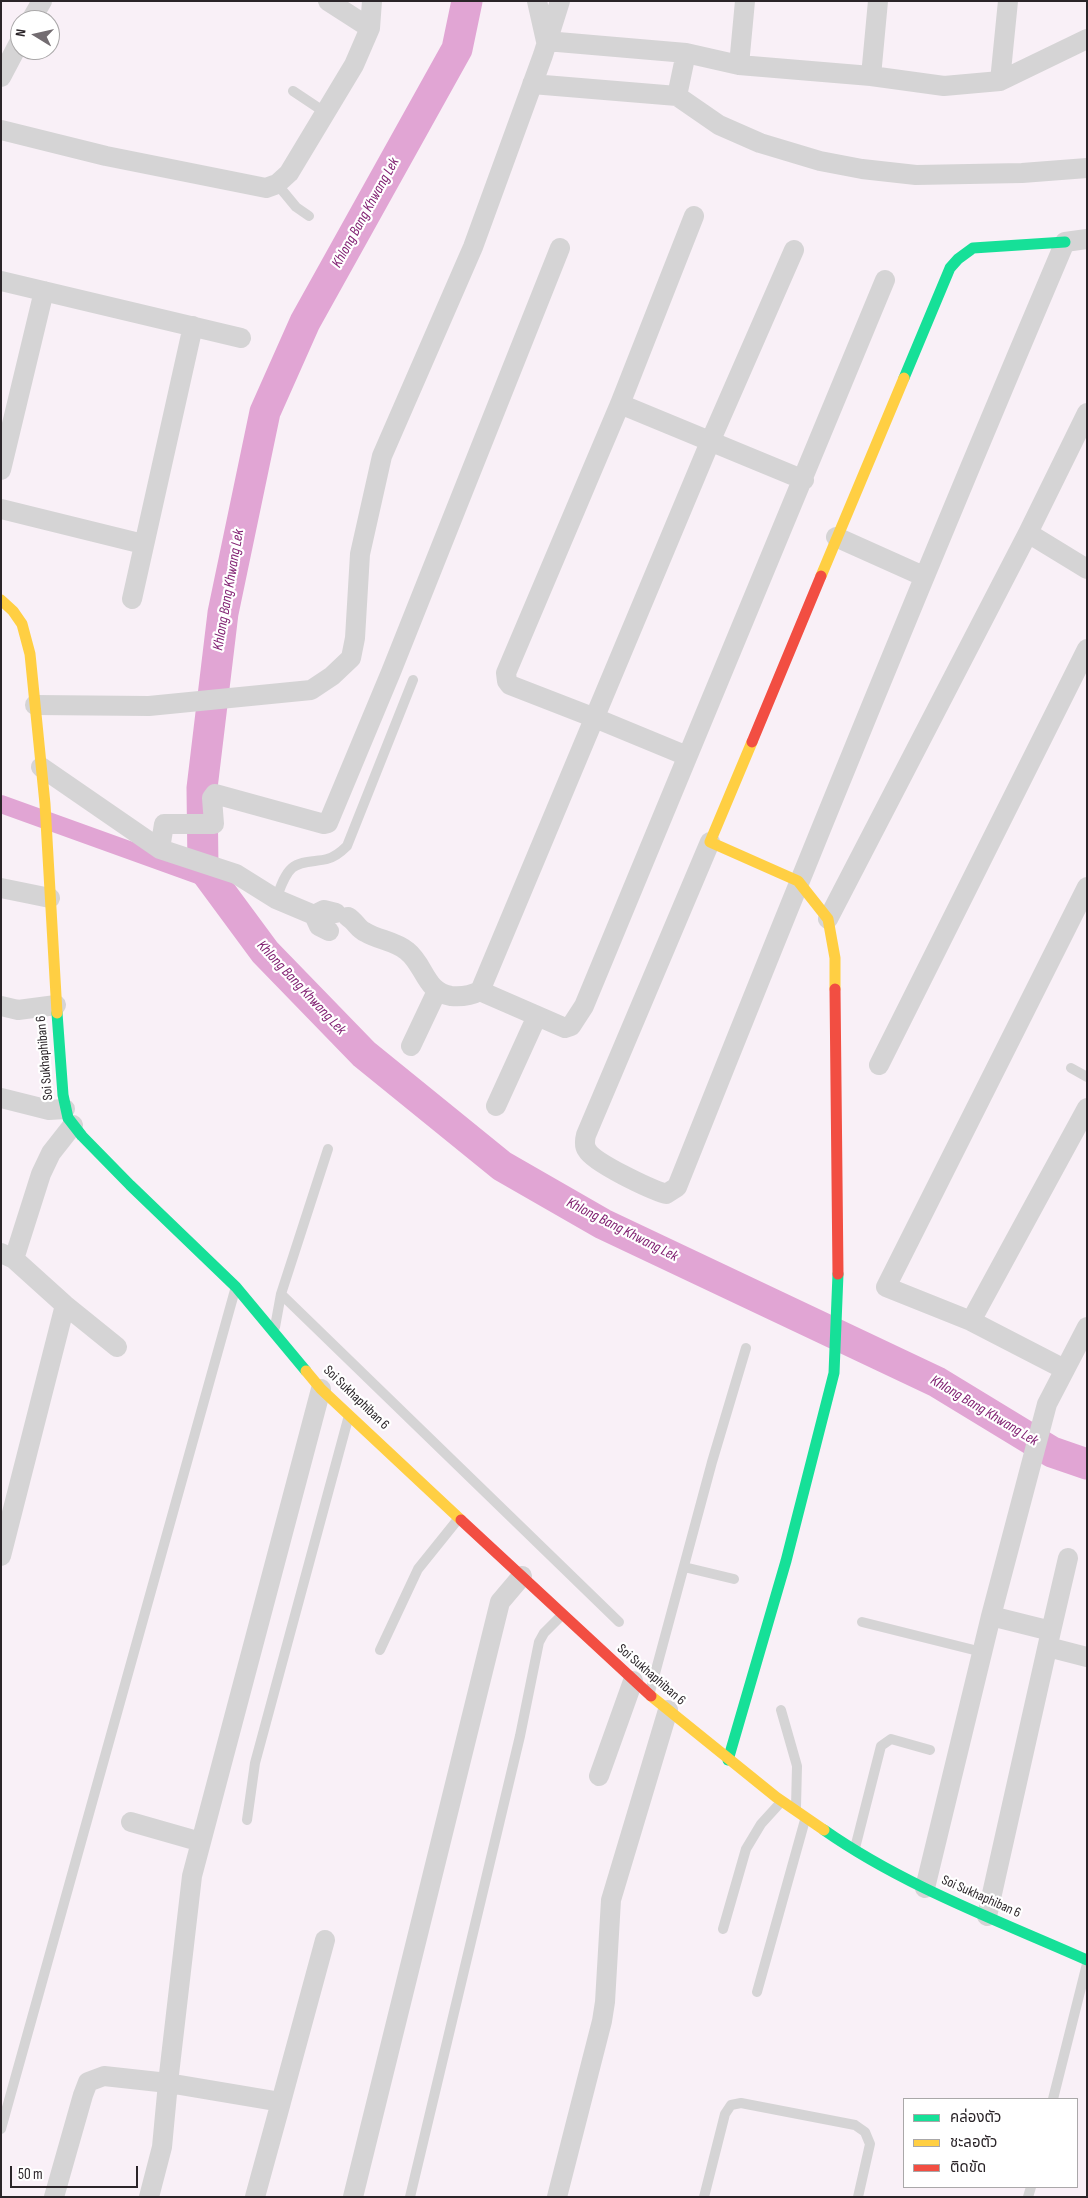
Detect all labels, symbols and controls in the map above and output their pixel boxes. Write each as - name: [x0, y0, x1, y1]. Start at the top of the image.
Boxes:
- north arrow: [10, 10, 60, 60]
- text: N: [12, 28, 30, 38]
- water label: Khlong Bang Khwang Lek: [328, 155, 404, 271]
- water label: Khlong Bang Khwang Lek: [209, 528, 249, 652]
- water label: Khlong Bang Khwang Lek: [253, 937, 349, 1039]
- street label: Soi Sukhaphiban 6: [33, 1015, 57, 1101]
- water label: Khlong Bang Khwang Lek: [563, 1194, 681, 1266]
- street label: Soi Sukhaphiban 6: [320, 1362, 392, 1434]
- water label: Khlong Bang Khwang Lek: [927, 1372, 1041, 1450]
- street label: Soi Sukhaphiban 6: [613, 1641, 689, 1709]
- street label: Soi Sukhaphiban 6: [939, 1872, 1023, 1922]
- legend: [903, 2098, 1078, 2188]
- text: คล่องตัว: [950, 2108, 1001, 2127]
- text: ชะลอตัว: [950, 2133, 997, 2152]
- scale bar: [12, 2156, 140, 2188]
- text: ติดขัด: [950, 2158, 986, 2177]
- text: 50 m: [18, 2165, 43, 2184]

